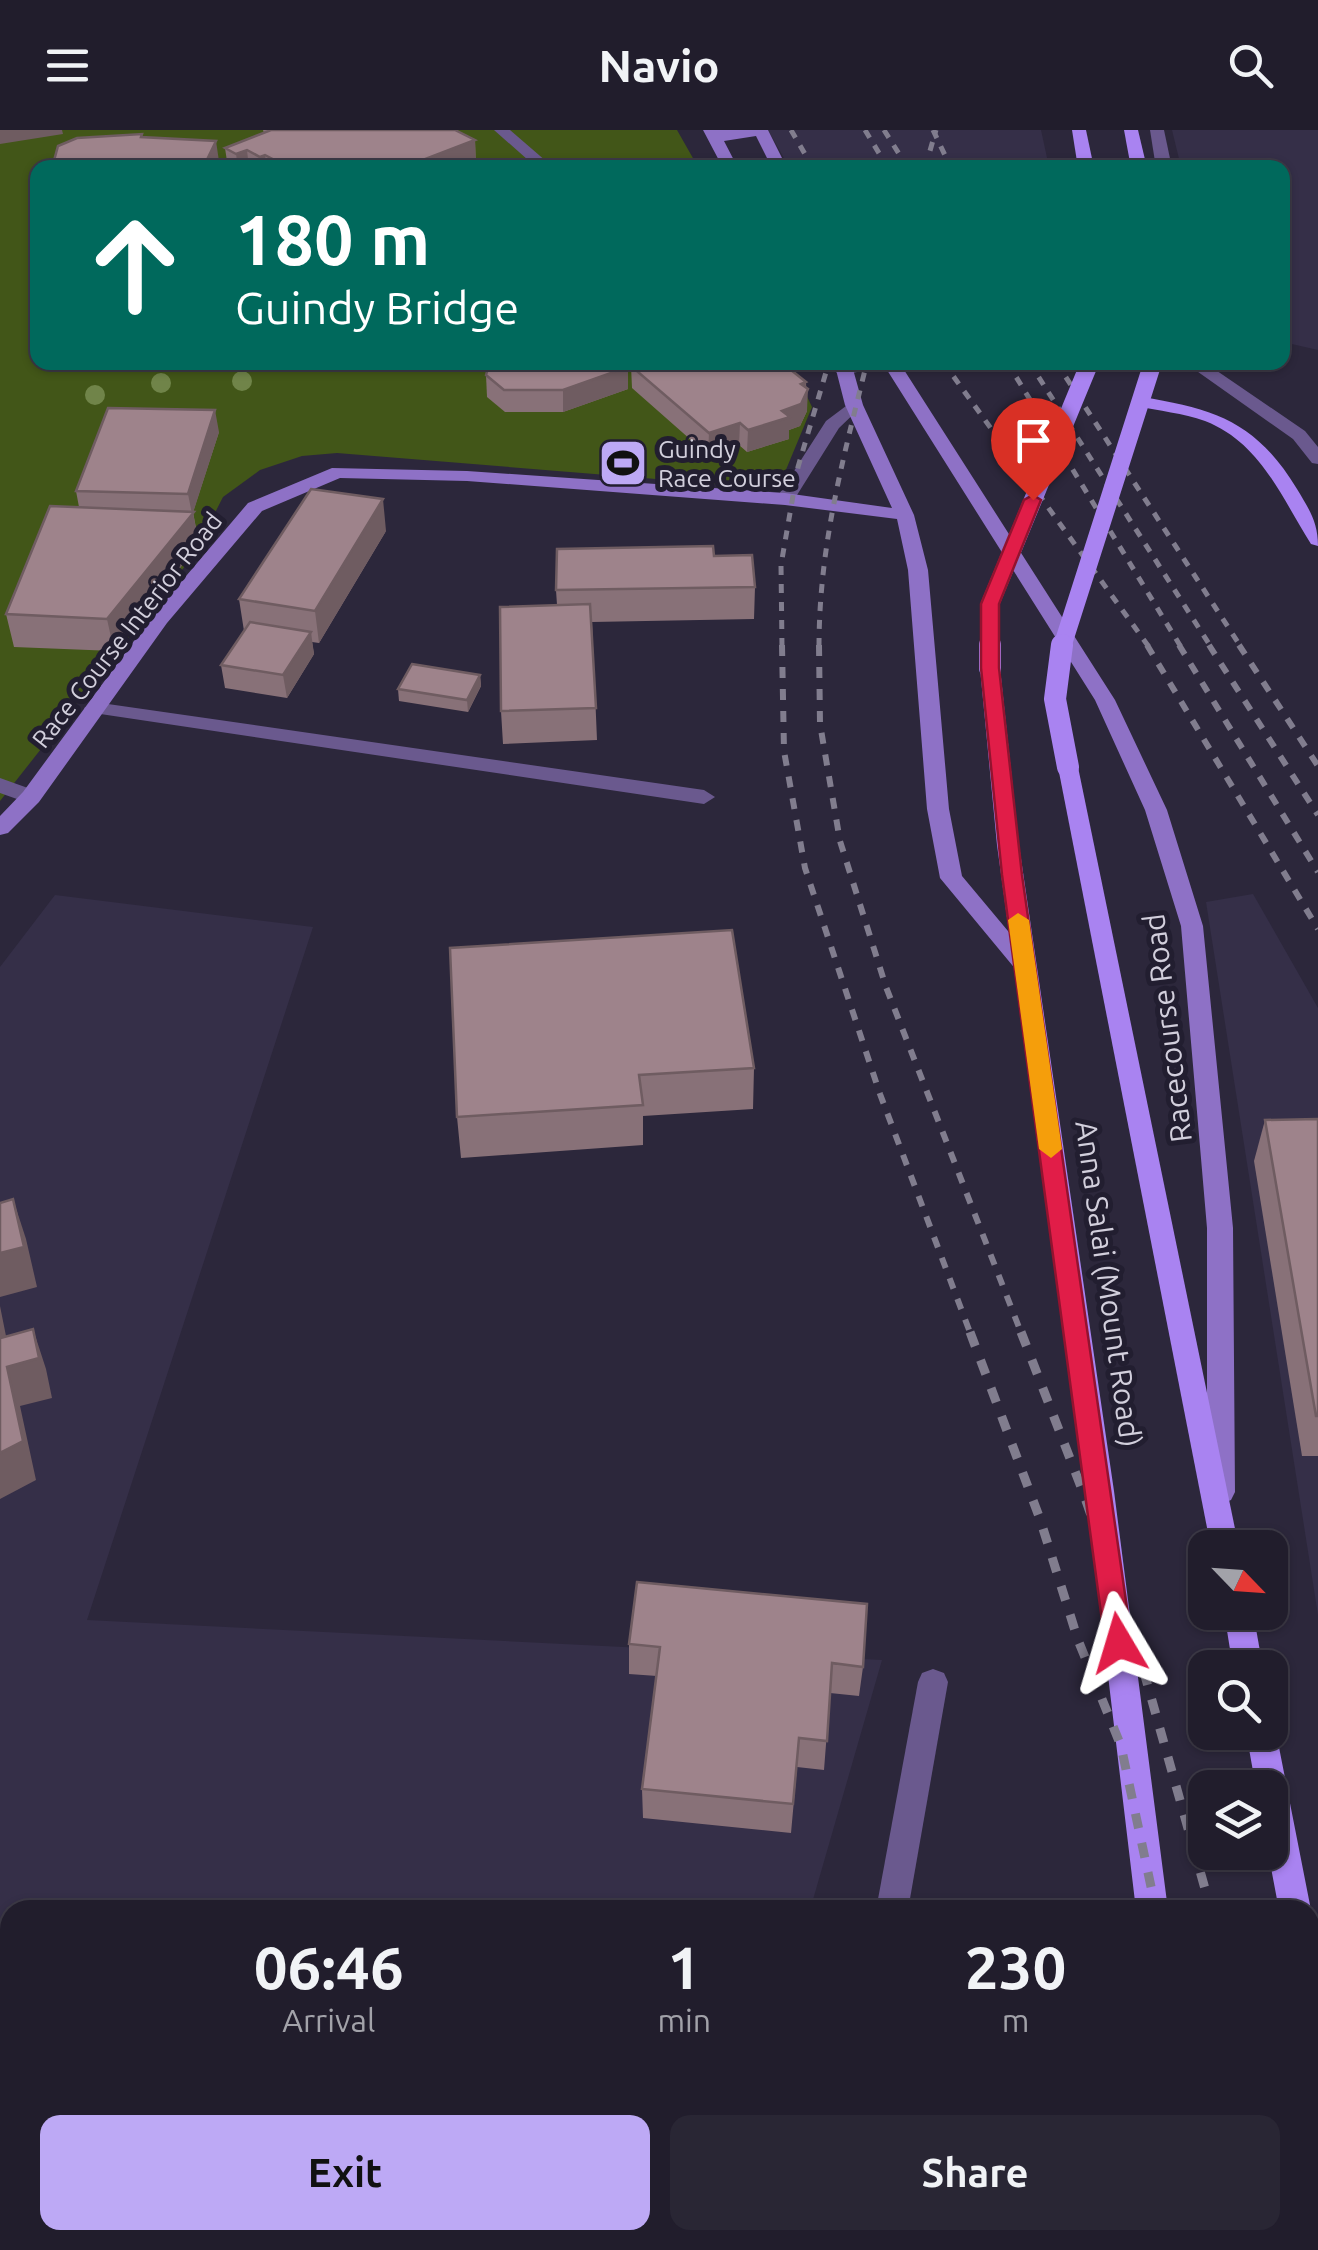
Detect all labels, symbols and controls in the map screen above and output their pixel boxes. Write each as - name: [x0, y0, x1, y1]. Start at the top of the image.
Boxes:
- icon: menu: [40, 38, 95, 93]
- icon: search: [1223, 38, 1278, 93]
- text: Navio: [598, 40, 720, 91]
- icon: ahead: [70, 200, 200, 330]
- text: 180 m: [235, 200, 430, 278]
- text: Guindy Bridge: [235, 282, 519, 333]
- pin: [991, 398, 1076, 501]
- icon: arrive: [1006, 413, 1061, 468]
- place label: Guindy Race Course: [658, 435, 796, 492]
- sports icon: Guindy Race Course: [597, 437, 649, 489]
- street label: Race Course Interior Road: [26, 507, 228, 753]
- street label: Racecourse Road: [1136, 912, 1198, 1144]
- street label: Anna Salai (Mount Road): [1069, 1118, 1149, 1449]
- north arrow: [1188, 1530, 1288, 1630]
- map controls: [1188, 1530, 1288, 1870]
- position arrow: [1067, 1591, 1171, 1695]
- button: search: [1188, 1650, 1288, 1750]
- button: layers: [1188, 1770, 1288, 1870]
- text: 06:46: [254, 1933, 404, 2000]
- text: 1: [667, 1933, 701, 2000]
- text: 230: [965, 1933, 1066, 2000]
- text: Arrival: [282, 2002, 375, 2038]
- text: min: [657, 2002, 711, 2038]
- text: m: [1002, 2002, 1029, 2038]
- button: Exit: [40, 2115, 650, 2230]
- button: Share: [670, 2115, 1280, 2230]

